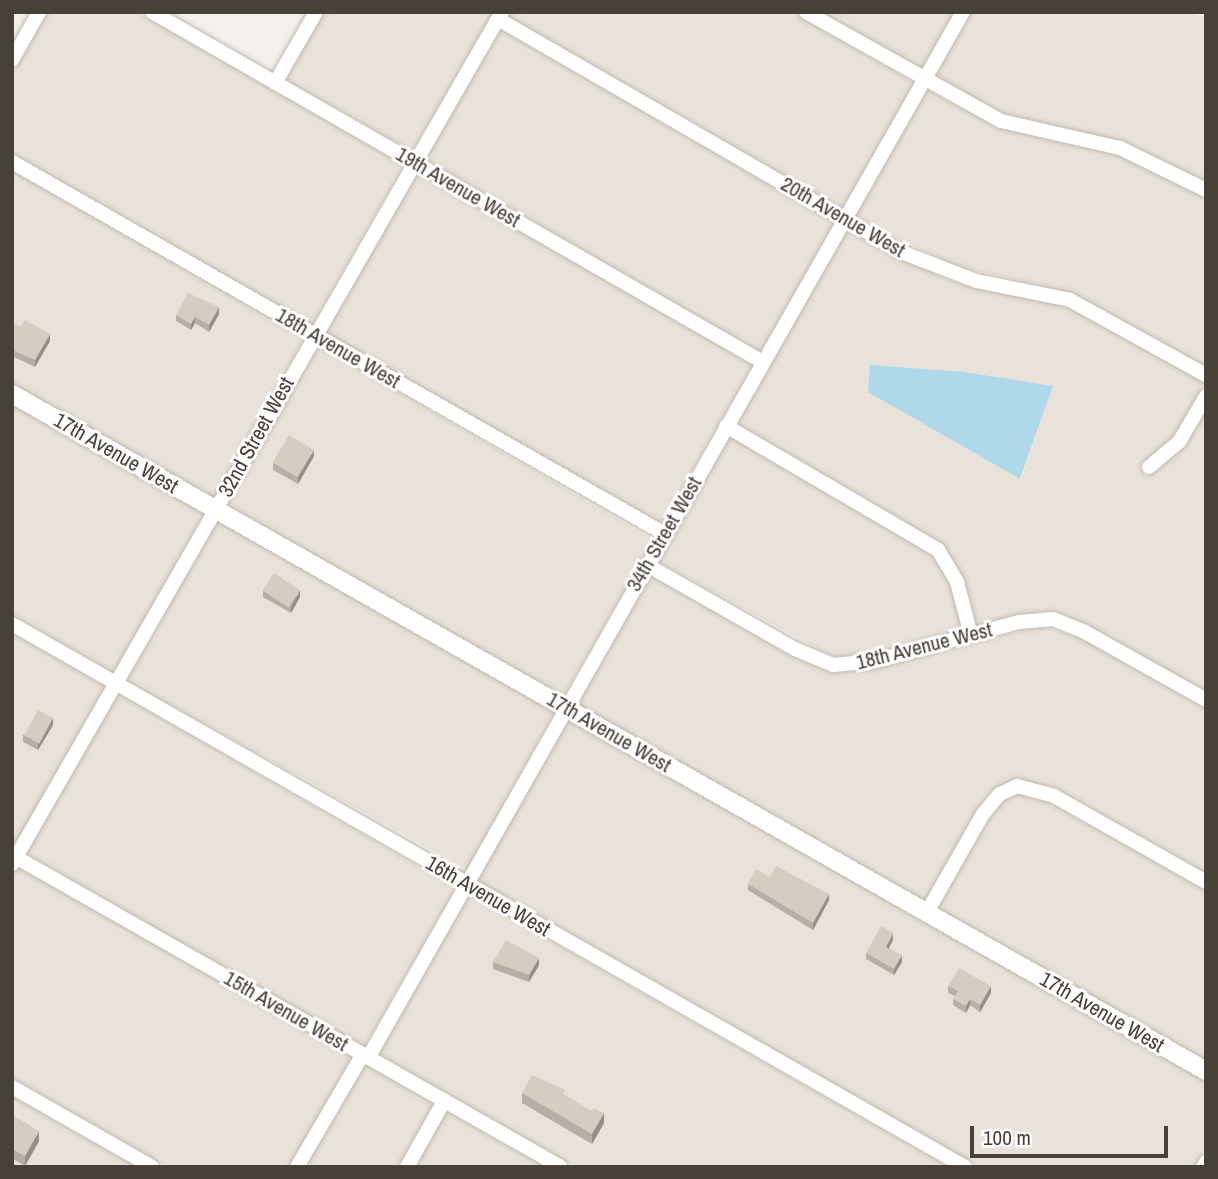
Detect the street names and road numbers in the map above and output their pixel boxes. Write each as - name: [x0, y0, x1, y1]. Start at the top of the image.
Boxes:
- street label: 19th Avenue West: [391, 141, 525, 233]
- street label: 20th Avenue West: [776, 171, 910, 263]
- street label: 18th Avenue West: [271, 302, 405, 394]
- street label: 32nd Street West: [213, 373, 299, 501]
- street label: 17th Avenue West: [49, 407, 183, 499]
- street label: 34th Street West: [621, 472, 707, 596]
- street label: 18th Avenue West: [853, 617, 995, 675]
- street label: 17th Avenue West: [542, 686, 676, 778]
- street label: 16th Avenue West: [421, 850, 555, 942]
- street label: 15th Avenue West: [219, 965, 353, 1057]
- street label: 17th Avenue West: [1035, 966, 1169, 1058]

